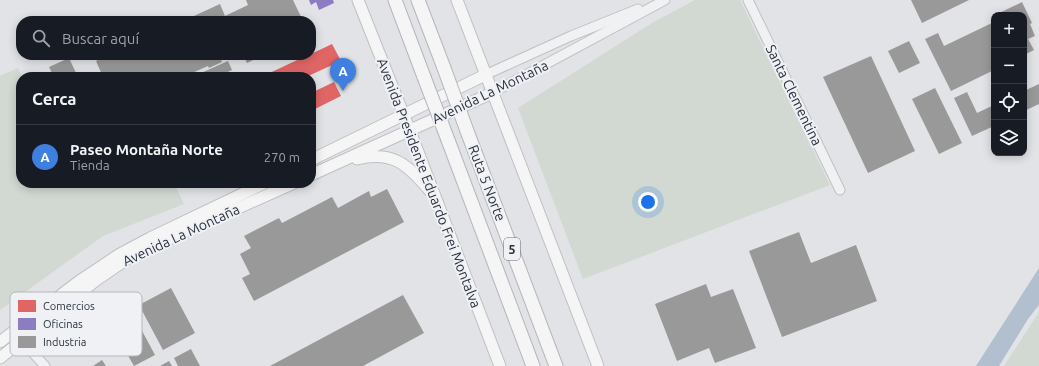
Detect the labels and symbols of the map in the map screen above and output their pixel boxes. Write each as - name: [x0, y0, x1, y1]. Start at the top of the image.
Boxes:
- street label: Santa Clementina: [763, 42, 825, 148]
- street label: Avenida Presidente Eduardo Frei Montalva: [374, 56, 484, 310]
- street label: Avenida La Montaña: [429, 57, 551, 127]
- pin: A: [330, 58, 356, 91]
- street label: Ruta 5 Norte: [465, 143, 509, 223]
- your location: [638, 192, 658, 212]
- street label: Avenida La Montaña: [120, 201, 242, 269]
- road number: 5: [504, 238, 520, 260]
- legend: [10, 292, 142, 356]
- text: Comercios: [43, 300, 95, 312]
- text: Oficinas: [43, 318, 83, 330]
- text: Industria: [43, 336, 86, 348]

